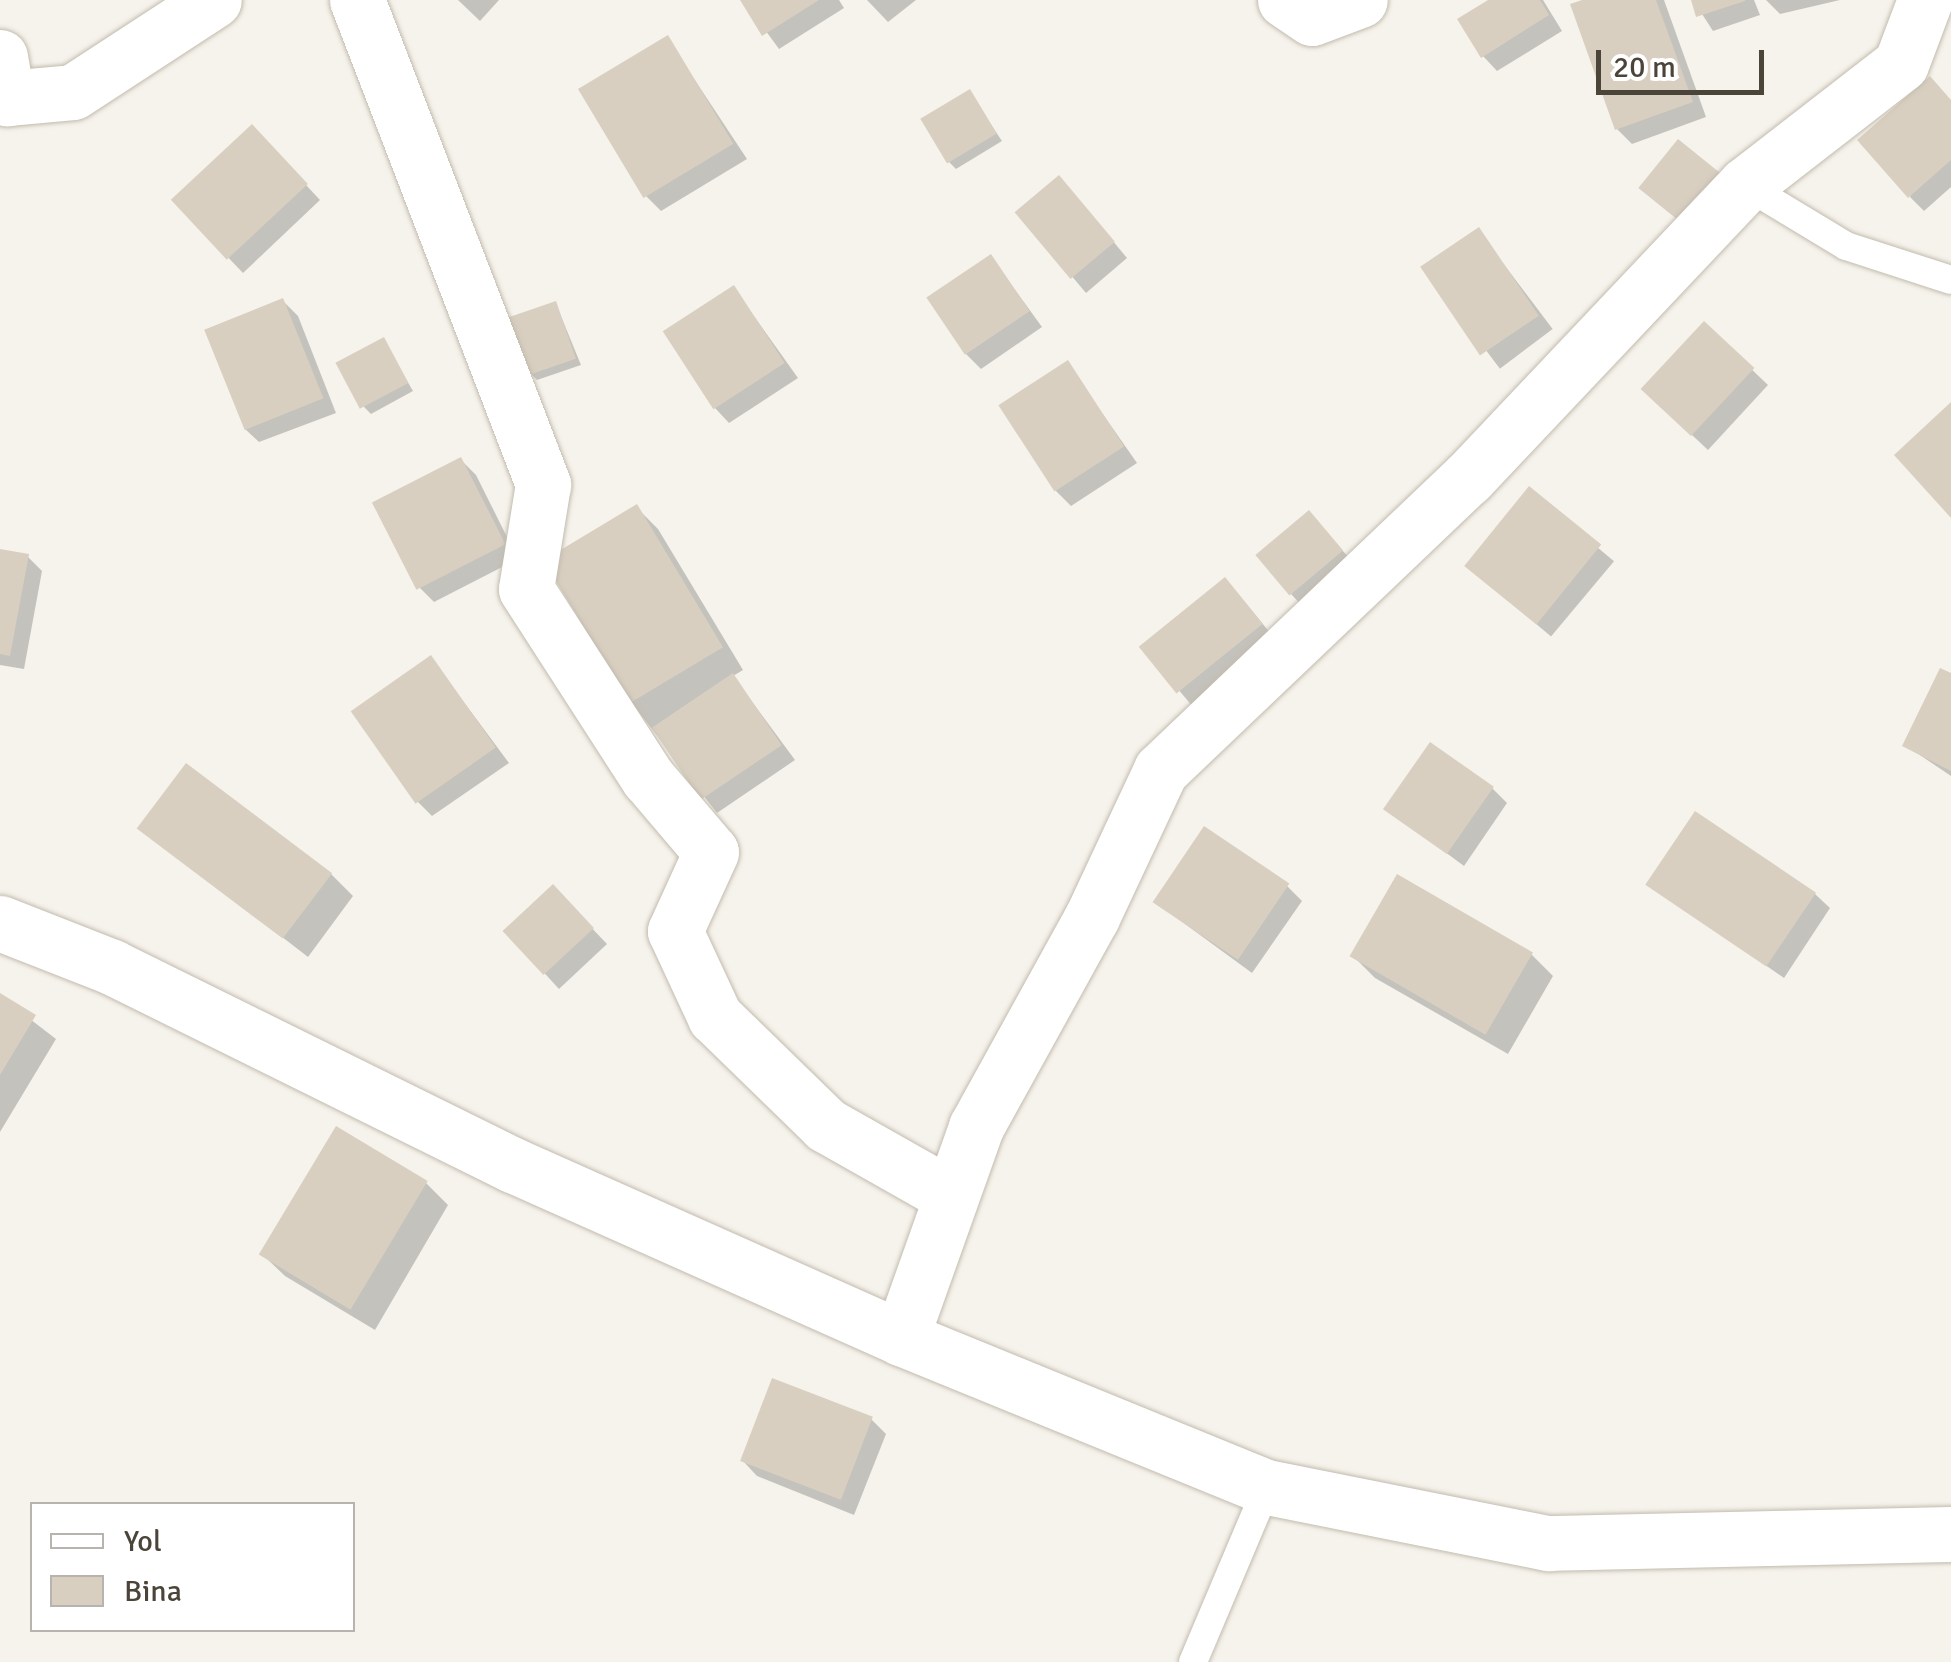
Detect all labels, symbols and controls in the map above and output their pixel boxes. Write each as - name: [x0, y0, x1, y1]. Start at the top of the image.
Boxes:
- scale bar: [1601, 30, 1768, 92]
- text: 20 m: [1613, 49, 1676, 86]
- legend: [30, 1502, 355, 1632]
- text: Yol: [124, 1523, 162, 1560]
- text: Bina: [124, 1573, 182, 1610]

